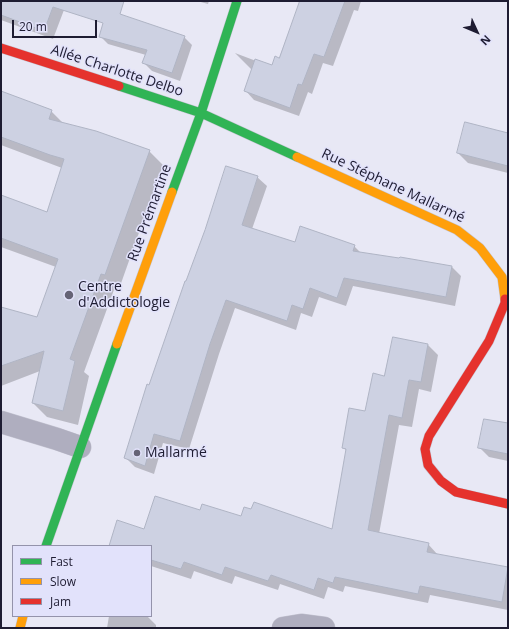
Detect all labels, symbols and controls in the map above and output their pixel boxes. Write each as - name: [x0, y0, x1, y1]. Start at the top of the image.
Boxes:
- scale bar: [14, 12, 99, 38]
- north arrow: [457, 12, 497, 52]
- text: 20 m: [19, 18, 47, 35]
- text: N: [477, 32, 495, 49]
- street label: Allée Charlotte Delbo: [49, 42, 185, 100]
- street label: Rue Stéphane Mallarmé: [319, 145, 467, 227]
- street label: Rue Prémartine: [125, 162, 175, 264]
- place label: Centre d'Addictologie: [78, 279, 170, 312]
- marker: Centre d'Addictologie: [63, 289, 75, 301]
- place label: Mallarmé: [145, 445, 207, 461]
- marker: Mallarmé: [132, 448, 142, 458]
- legend: [12, 545, 152, 617]
- text: Fast: [50, 553, 73, 570]
- text: Slow: [50, 573, 76, 590]
- text: Jam: [50, 593, 71, 610]

